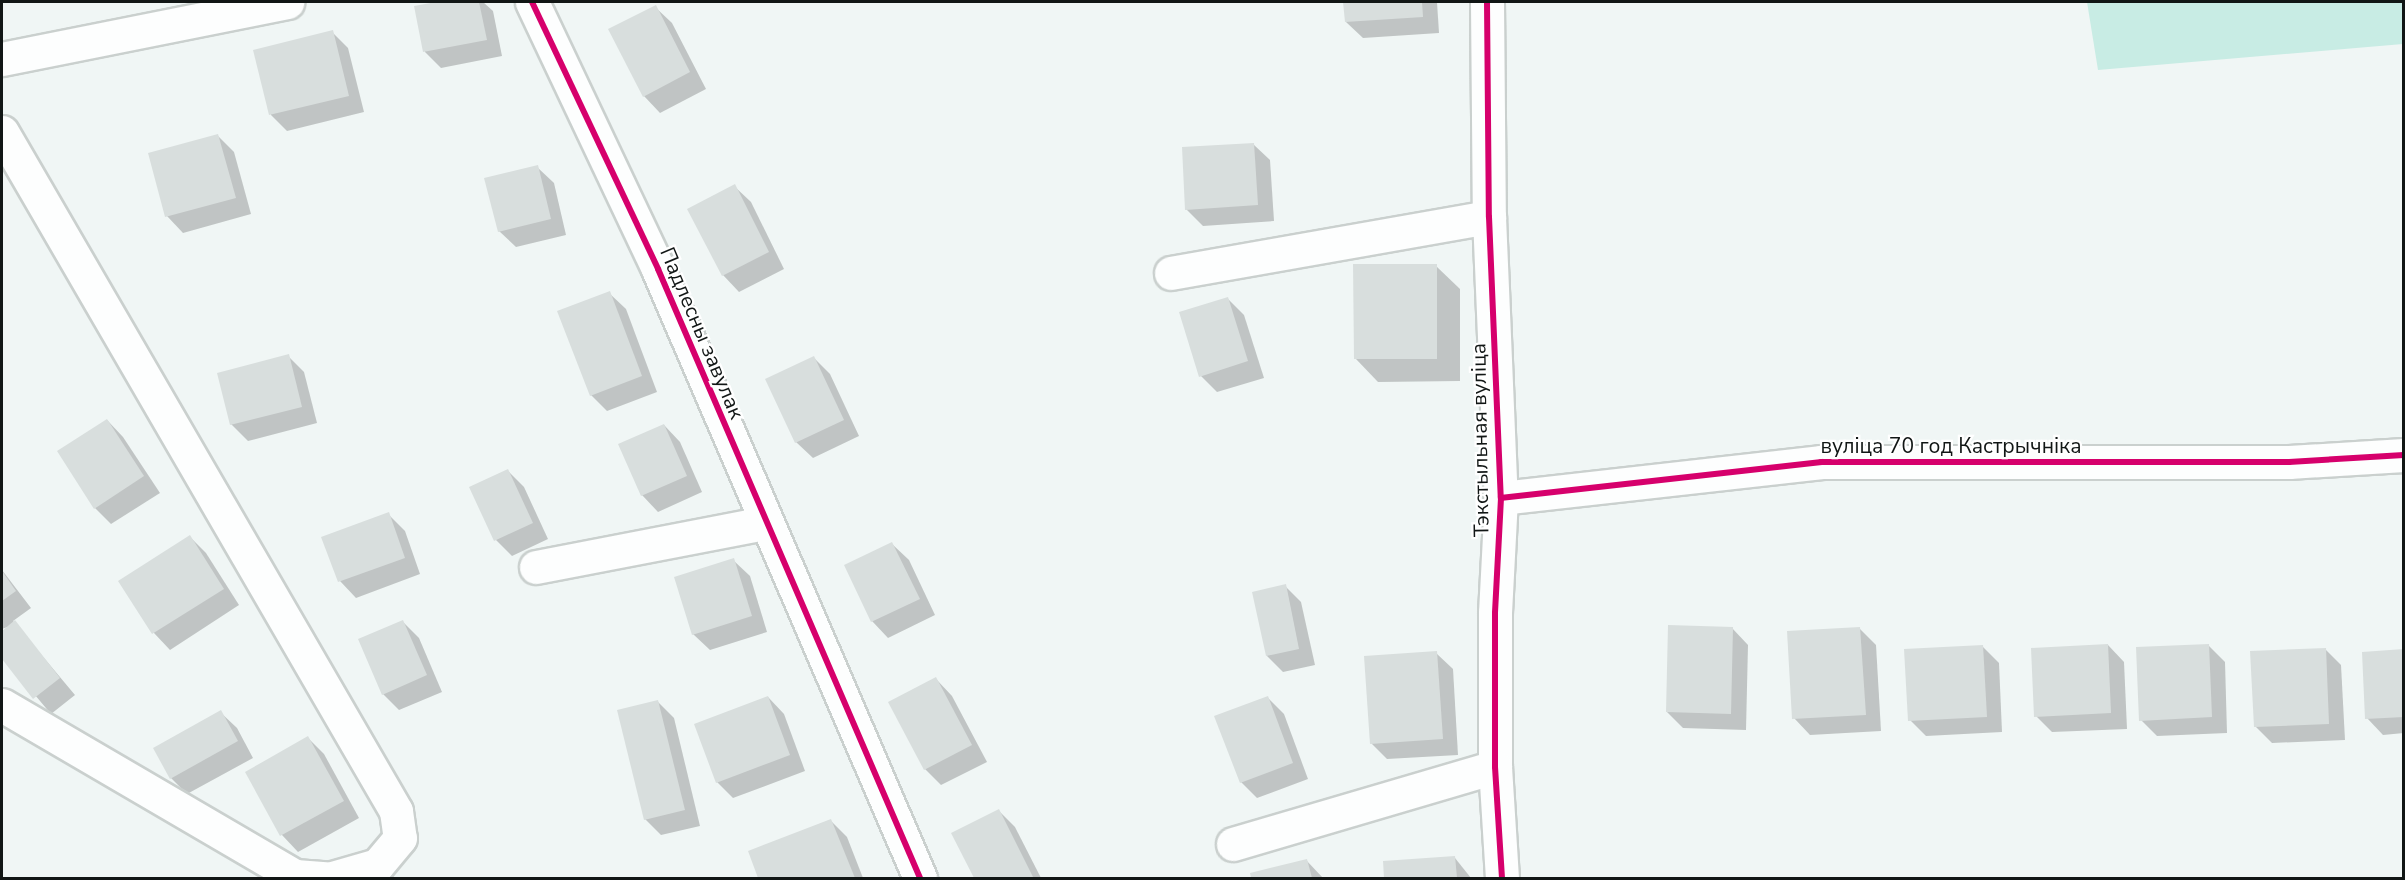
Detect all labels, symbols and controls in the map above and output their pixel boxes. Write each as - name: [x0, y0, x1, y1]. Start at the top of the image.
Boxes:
- street label: Падлесны завулак: [654, 243, 750, 423]
- street label: Тэкстыльная вуліца: [1466, 343, 1494, 537]
- street label: вуліца 70 год Кастрычніка: [1821, 433, 2081, 459]

